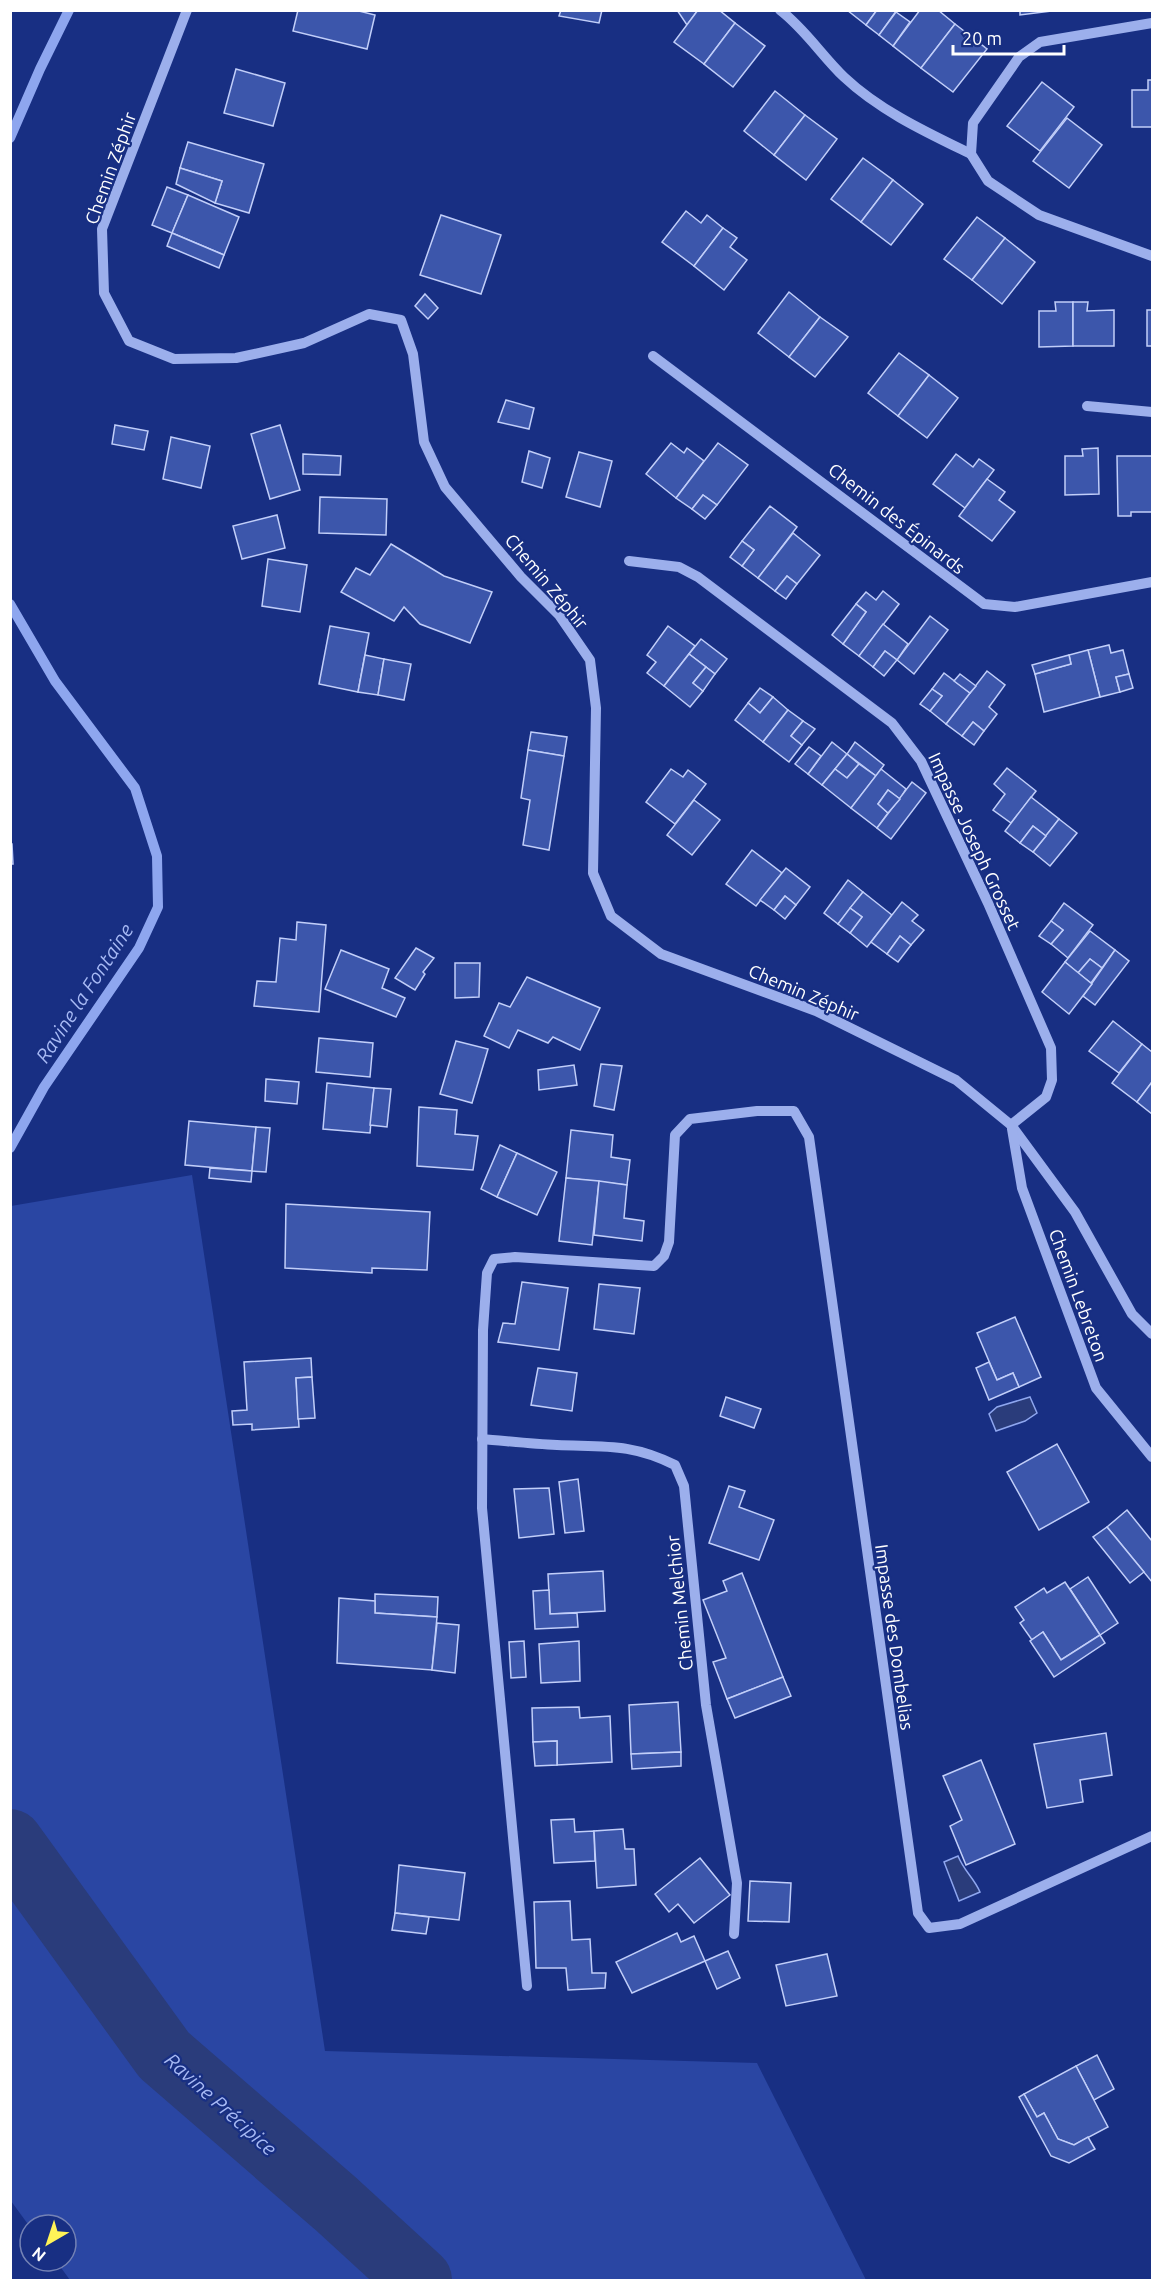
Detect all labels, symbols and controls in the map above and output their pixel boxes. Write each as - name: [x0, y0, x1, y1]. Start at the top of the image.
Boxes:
- scale bar: [953, 18, 1064, 56]
- text: 20 m: [962, 28, 1002, 48]
- street label: Chemin Zéphir: [80, 109, 140, 227]
- street label: Chemin des Épinards: [825, 458, 970, 578]
- street label: Chemin Zéphir: [502, 530, 593, 633]
- street label: Impasse Joseph Grosset: [925, 749, 1025, 933]
- water label: Ravine la Fontaine: [31, 919, 137, 1067]
- street label: Chemin Zéphir: [746, 960, 862, 1024]
- street label: Chemin Lebreton: [1046, 1226, 1112, 1364]
- street label: Chemin Melchior: [662, 1534, 696, 1672]
- street label: Impasse des Dombelias: [872, 1543, 918, 1731]
- water label: Ravine Précipice: [161, 2048, 281, 2160]
- north arrow: [18, 2213, 78, 2273]
- text: N: [28, 2244, 49, 2265]

